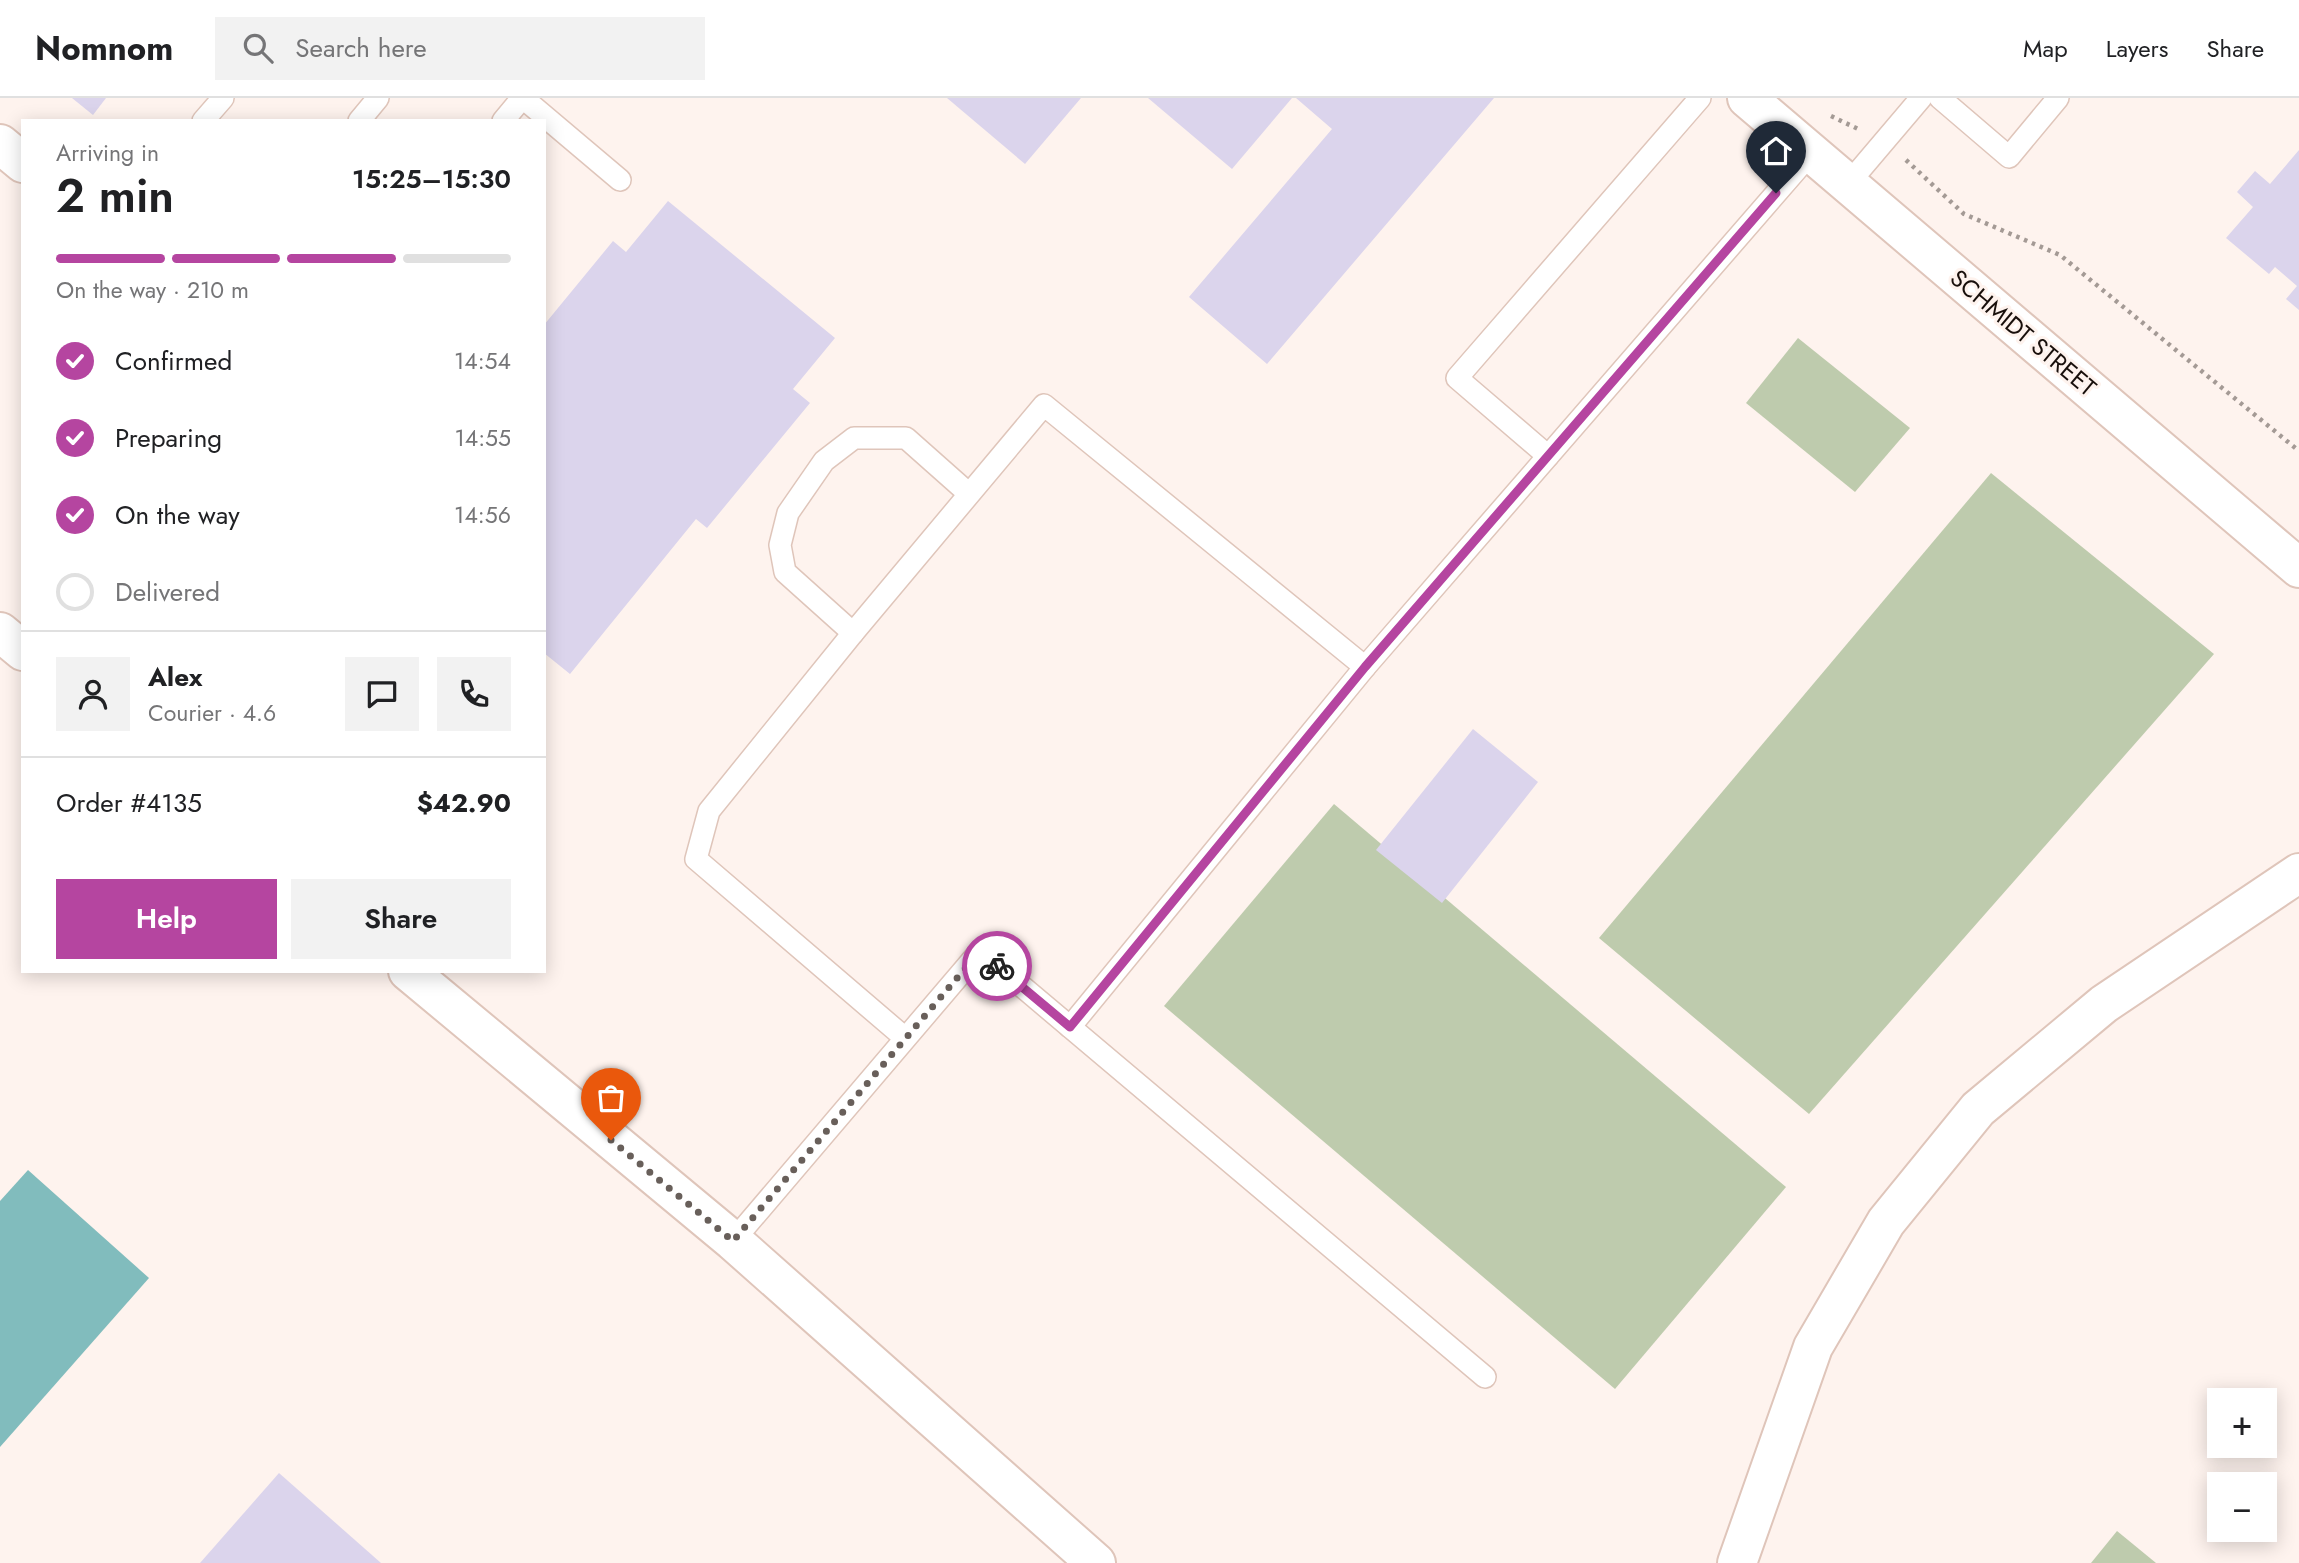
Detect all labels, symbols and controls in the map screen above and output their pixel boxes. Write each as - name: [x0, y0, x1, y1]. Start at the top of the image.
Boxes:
- search box: [215, 17, 705, 80]
- text: Nomnom: [35, 25, 173, 72]
- icon: search: [239, 29, 277, 67]
- text: Search here: [295, 29, 427, 67]
- text: Map: [2023, 31, 2068, 66]
- text: Layers: [2106, 31, 2168, 66]
- text: Share: [2206, 31, 2264, 66]
- pin: [1746, 121, 1806, 193]
- icon: home: [1757, 132, 1795, 170]
- text: Arriving in: [56, 136, 159, 170]
- text: 15:25–15:30: [352, 160, 511, 198]
- text: 2 min: [56, 163, 174, 229]
- street label: SCHMIDT STREET: [1943, 261, 2104, 404]
- text: On the way · 210 m: [56, 273, 249, 307]
- icon: check: [56, 342, 94, 380]
- text: Confirmed: [115, 342, 232, 380]
- text: 14:54: [454, 344, 511, 378]
- icon: check: [56, 419, 94, 457]
- text: Preparing: [115, 419, 222, 457]
- text: 14:55: [454, 421, 511, 455]
- icon: check: [56, 496, 94, 534]
- text: On the way: [115, 496, 240, 534]
- text: 14:56: [454, 498, 511, 532]
- text: Delivered: [115, 573, 220, 611]
- button: person: [56, 657, 130, 731]
- button: chat: [345, 657, 419, 731]
- button: phone: [437, 657, 511, 731]
- text: Alex: [148, 658, 202, 696]
- text: Courier · 4.6: [148, 696, 276, 730]
- text: Order #4135: [56, 784, 202, 822]
- text: $42.90: [417, 784, 511, 822]
- button: Help: [56, 879, 277, 959]
- button: Share: [291, 879, 511, 959]
- courier: [962, 931, 1032, 1001]
- icon: bike: [978, 947, 1016, 985]
- pin: [581, 1068, 641, 1140]
- icon: bag: [592, 1079, 630, 1117]
- map controls: [2207, 1388, 2277, 1542]
- button: +: [2207, 1388, 2277, 1458]
- button: −: [2207, 1472, 2277, 1542]

